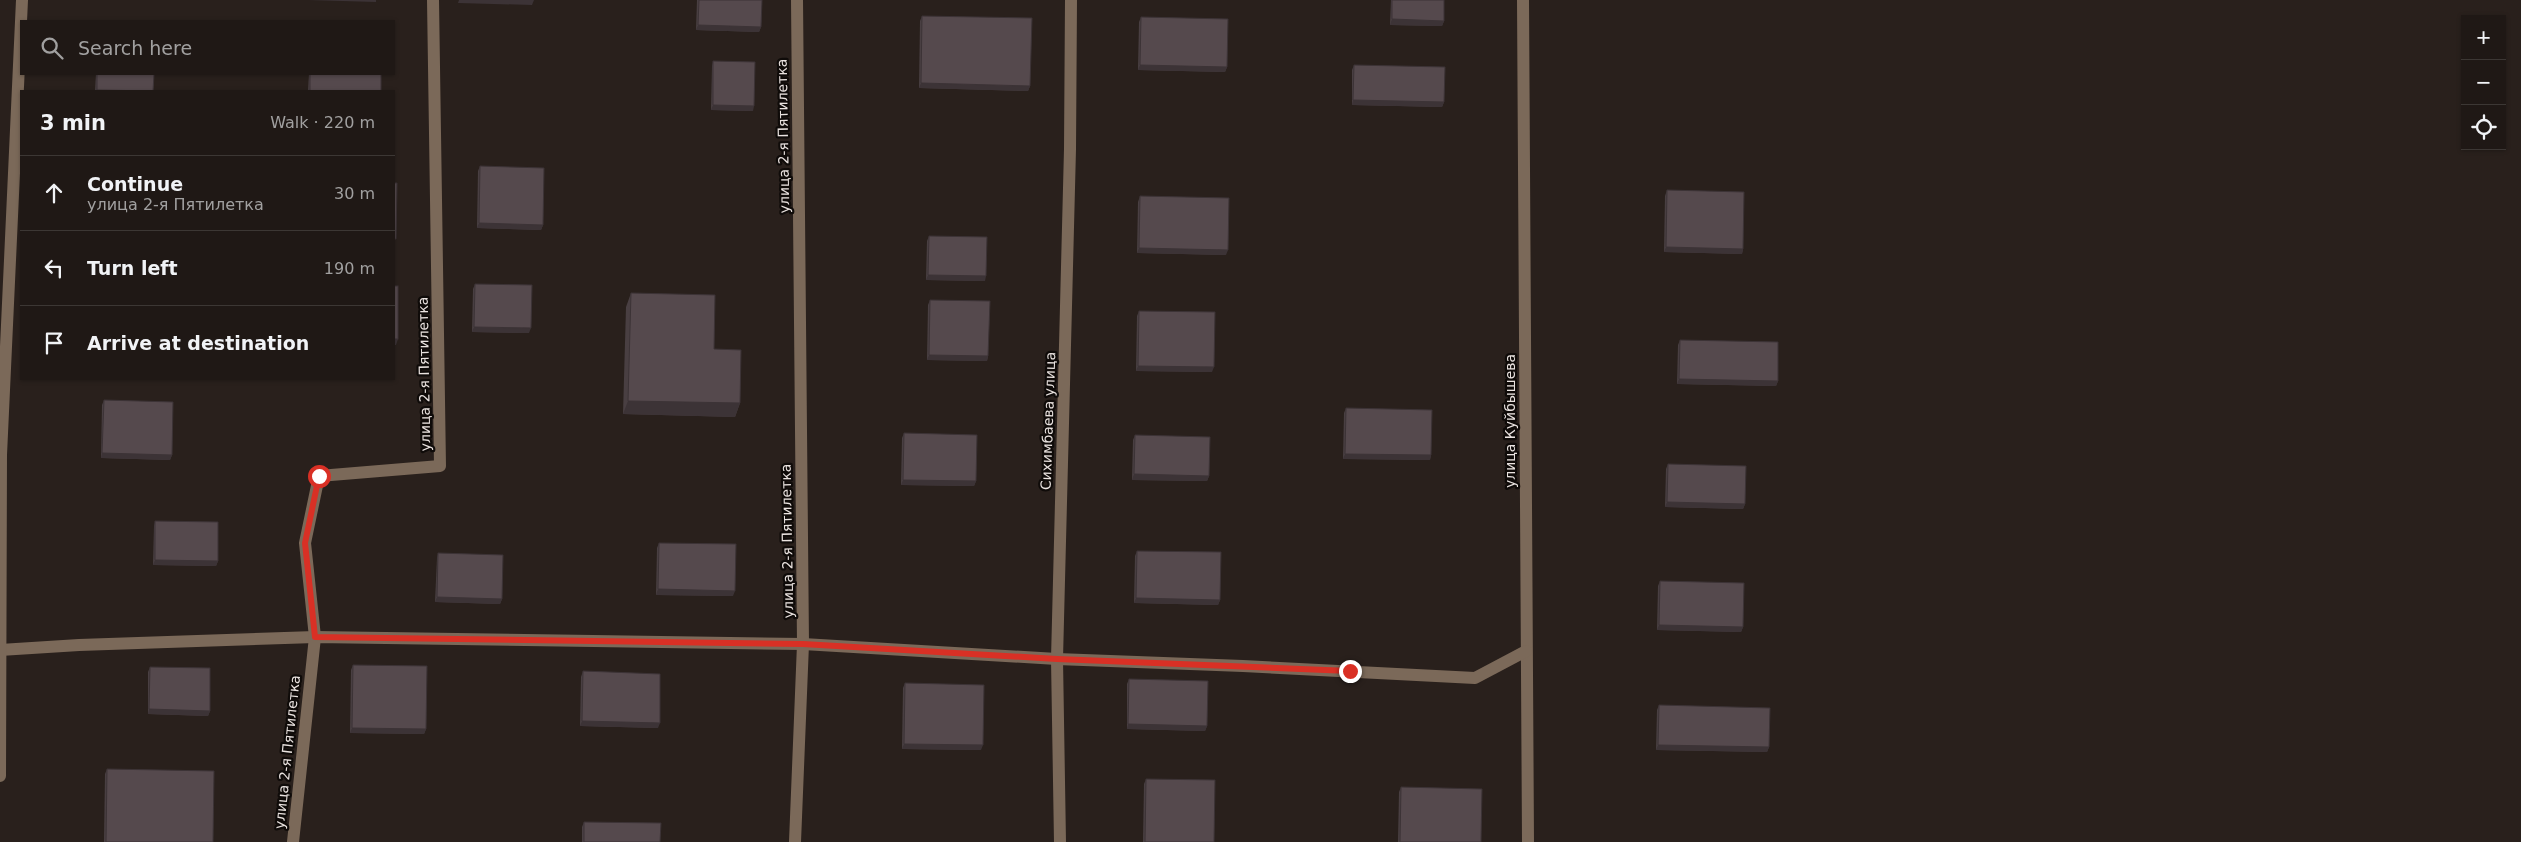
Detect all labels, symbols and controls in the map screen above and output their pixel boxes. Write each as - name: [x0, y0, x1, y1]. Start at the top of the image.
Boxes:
- map controls: [2461, 15, 2506, 150]
- button: +: [2461, 15, 2506, 60]
- search box: [20, 20, 395, 75]
- icon: search: [38, 34, 66, 62]
- text: Search here: [78, 37, 192, 59]
- street label: улица 2-я Пятилетка: [774, 59, 792, 213]
- button: −: [2461, 60, 2506, 105]
- button: locate: [2461, 105, 2506, 150]
- text: 3 min: [40, 111, 106, 135]
- text: Walk · 220 m: [270, 113, 375, 132]
- text: Continue: [87, 173, 183, 195]
- icon: ahead: [40, 179, 68, 207]
- text: 30 m: [334, 184, 375, 203]
- text: улица 2-я Пятилетка: [87, 195, 264, 214]
- icon: left: [40, 254, 68, 282]
- text: Turn left: [87, 257, 178, 279]
- text: 190 m: [324, 259, 375, 278]
- street label: улица 2-я Пятилетка: [415, 297, 433, 451]
- icon: arrive: [40, 329, 68, 357]
- text: Arrive at destination: [87, 332, 309, 354]
- street label: Сихимбаева улица: [1038, 352, 1058, 490]
- street label: улица Куйбышева: [1502, 354, 1518, 488]
- street label: улица 2-я Пятилетка: [778, 464, 796, 618]
- route start: [308, 465, 331, 488]
- route end: [1339, 660, 1362, 683]
- street label: улица 2-я Пятилетка: [271, 674, 303, 830]

